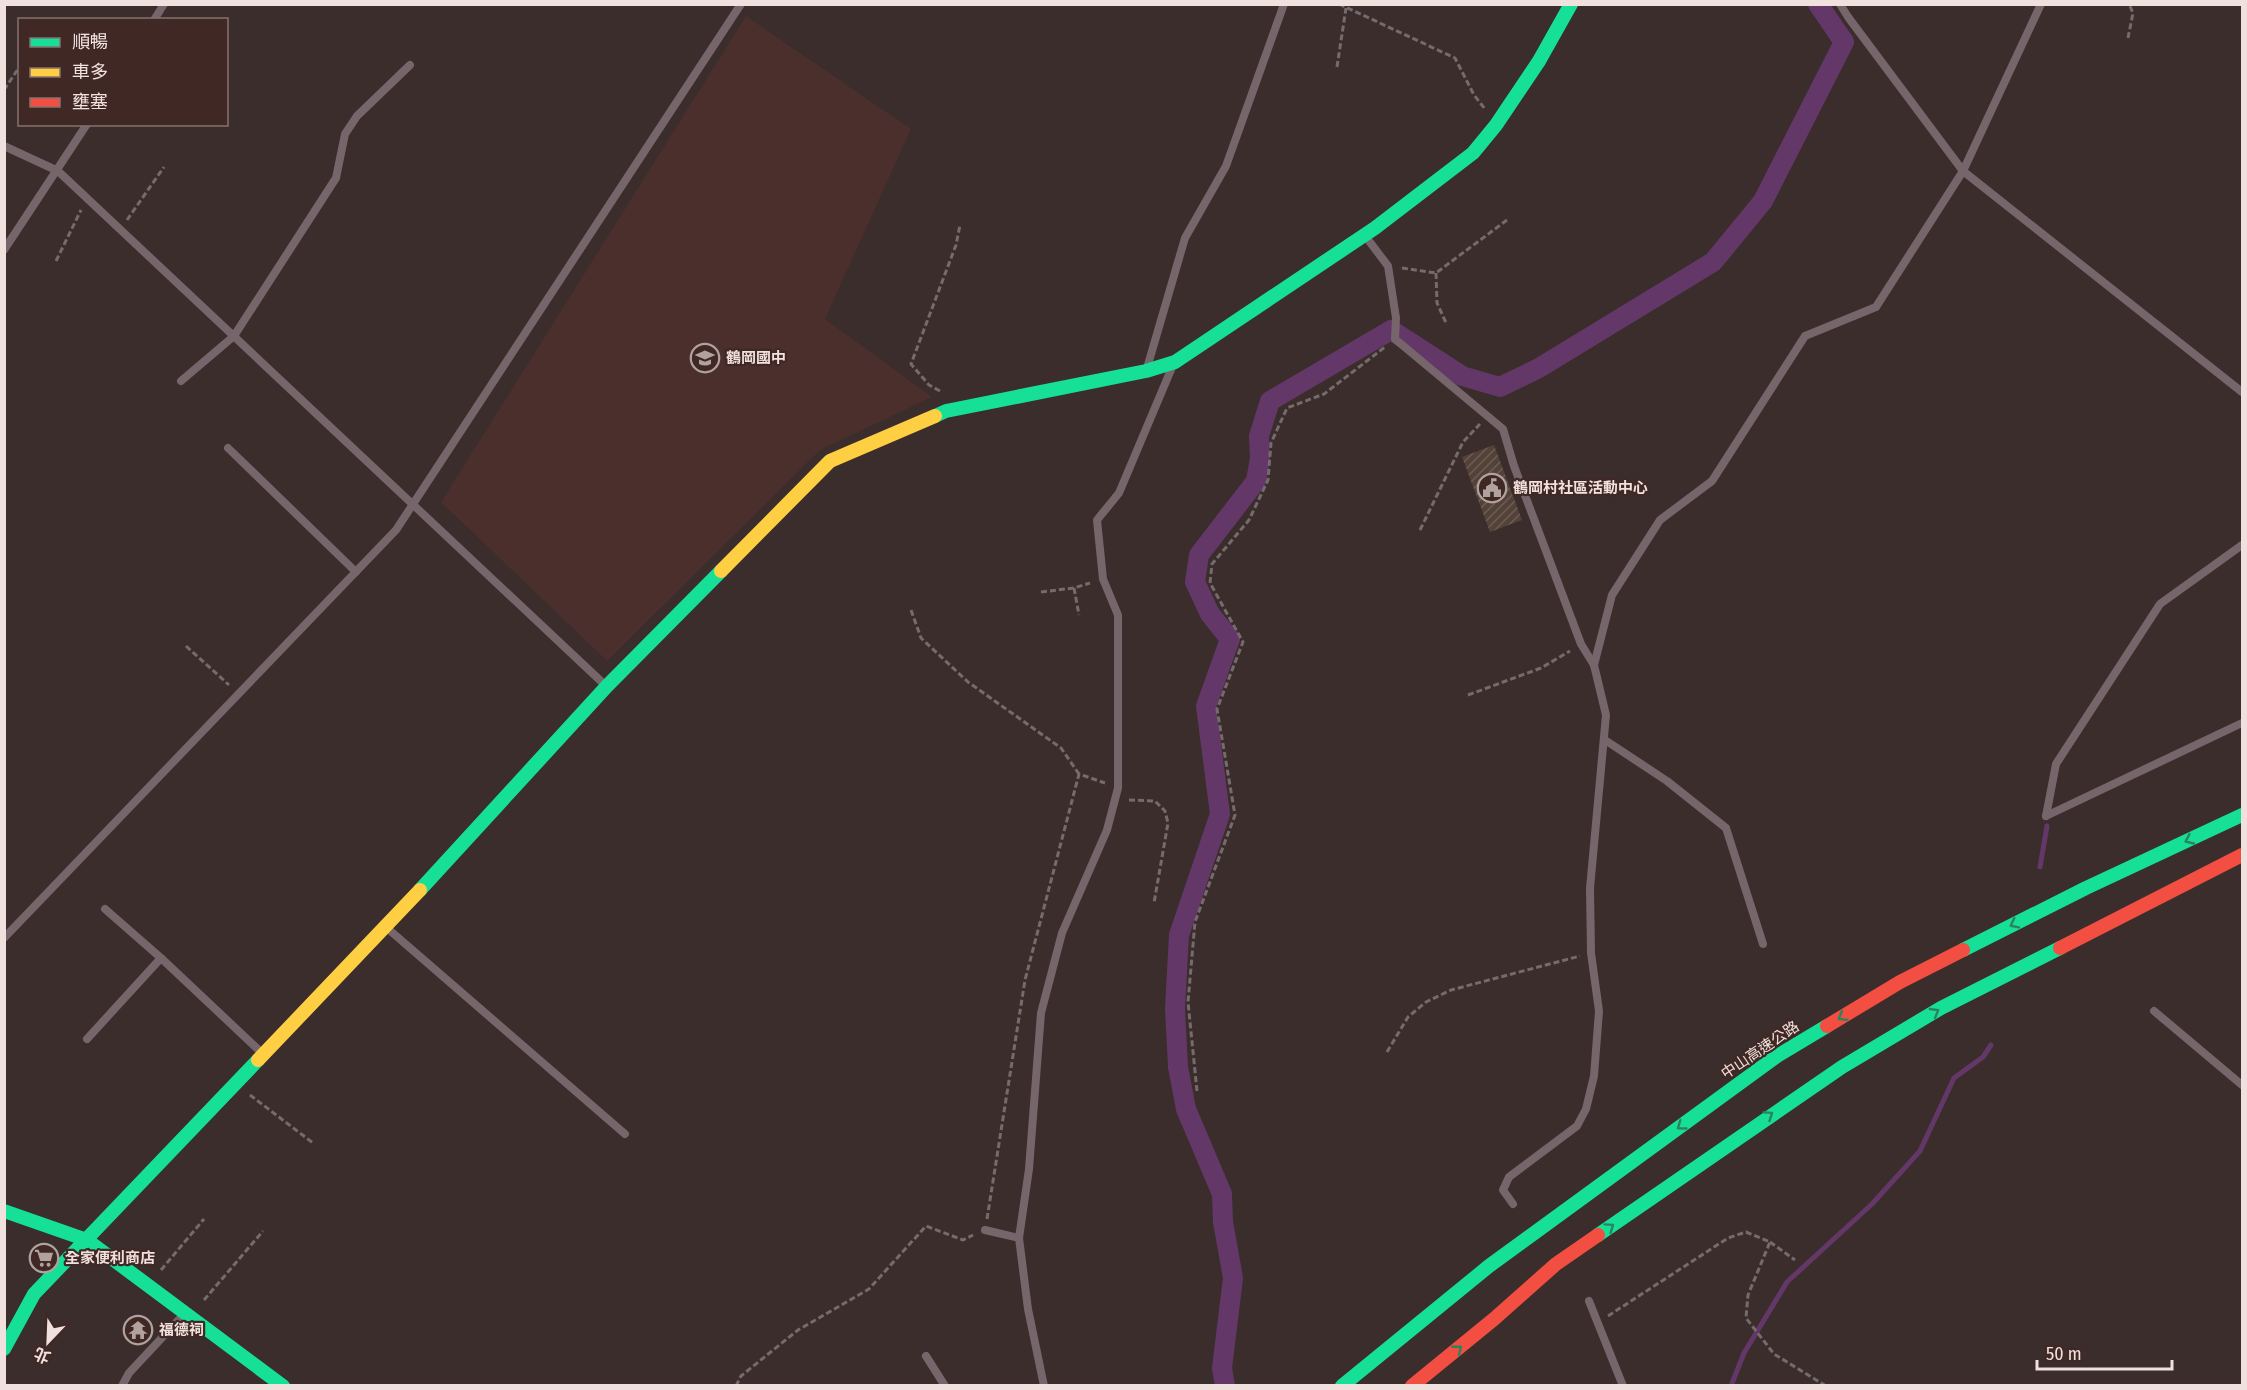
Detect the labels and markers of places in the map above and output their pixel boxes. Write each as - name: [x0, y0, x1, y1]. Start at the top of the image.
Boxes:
- school or university icon: 鶴岡國中: [689, 342, 721, 374]
- place label: 鶴岡國中: [726, 349, 786, 367]
- public building icon: 鶴岡村社區活動中心: [1476, 472, 1508, 504]
- place label: 鶴岡村社區活動中心: [1513, 479, 1648, 497]
- supermarket icon: 全家便利商店: [28, 1242, 60, 1274]
- place label: 全家便利商店: [65, 1249, 155, 1267]
- temple icon: 福德祠: [122, 1314, 154, 1346]
- place label: 福德祠: [159, 1321, 204, 1339]

